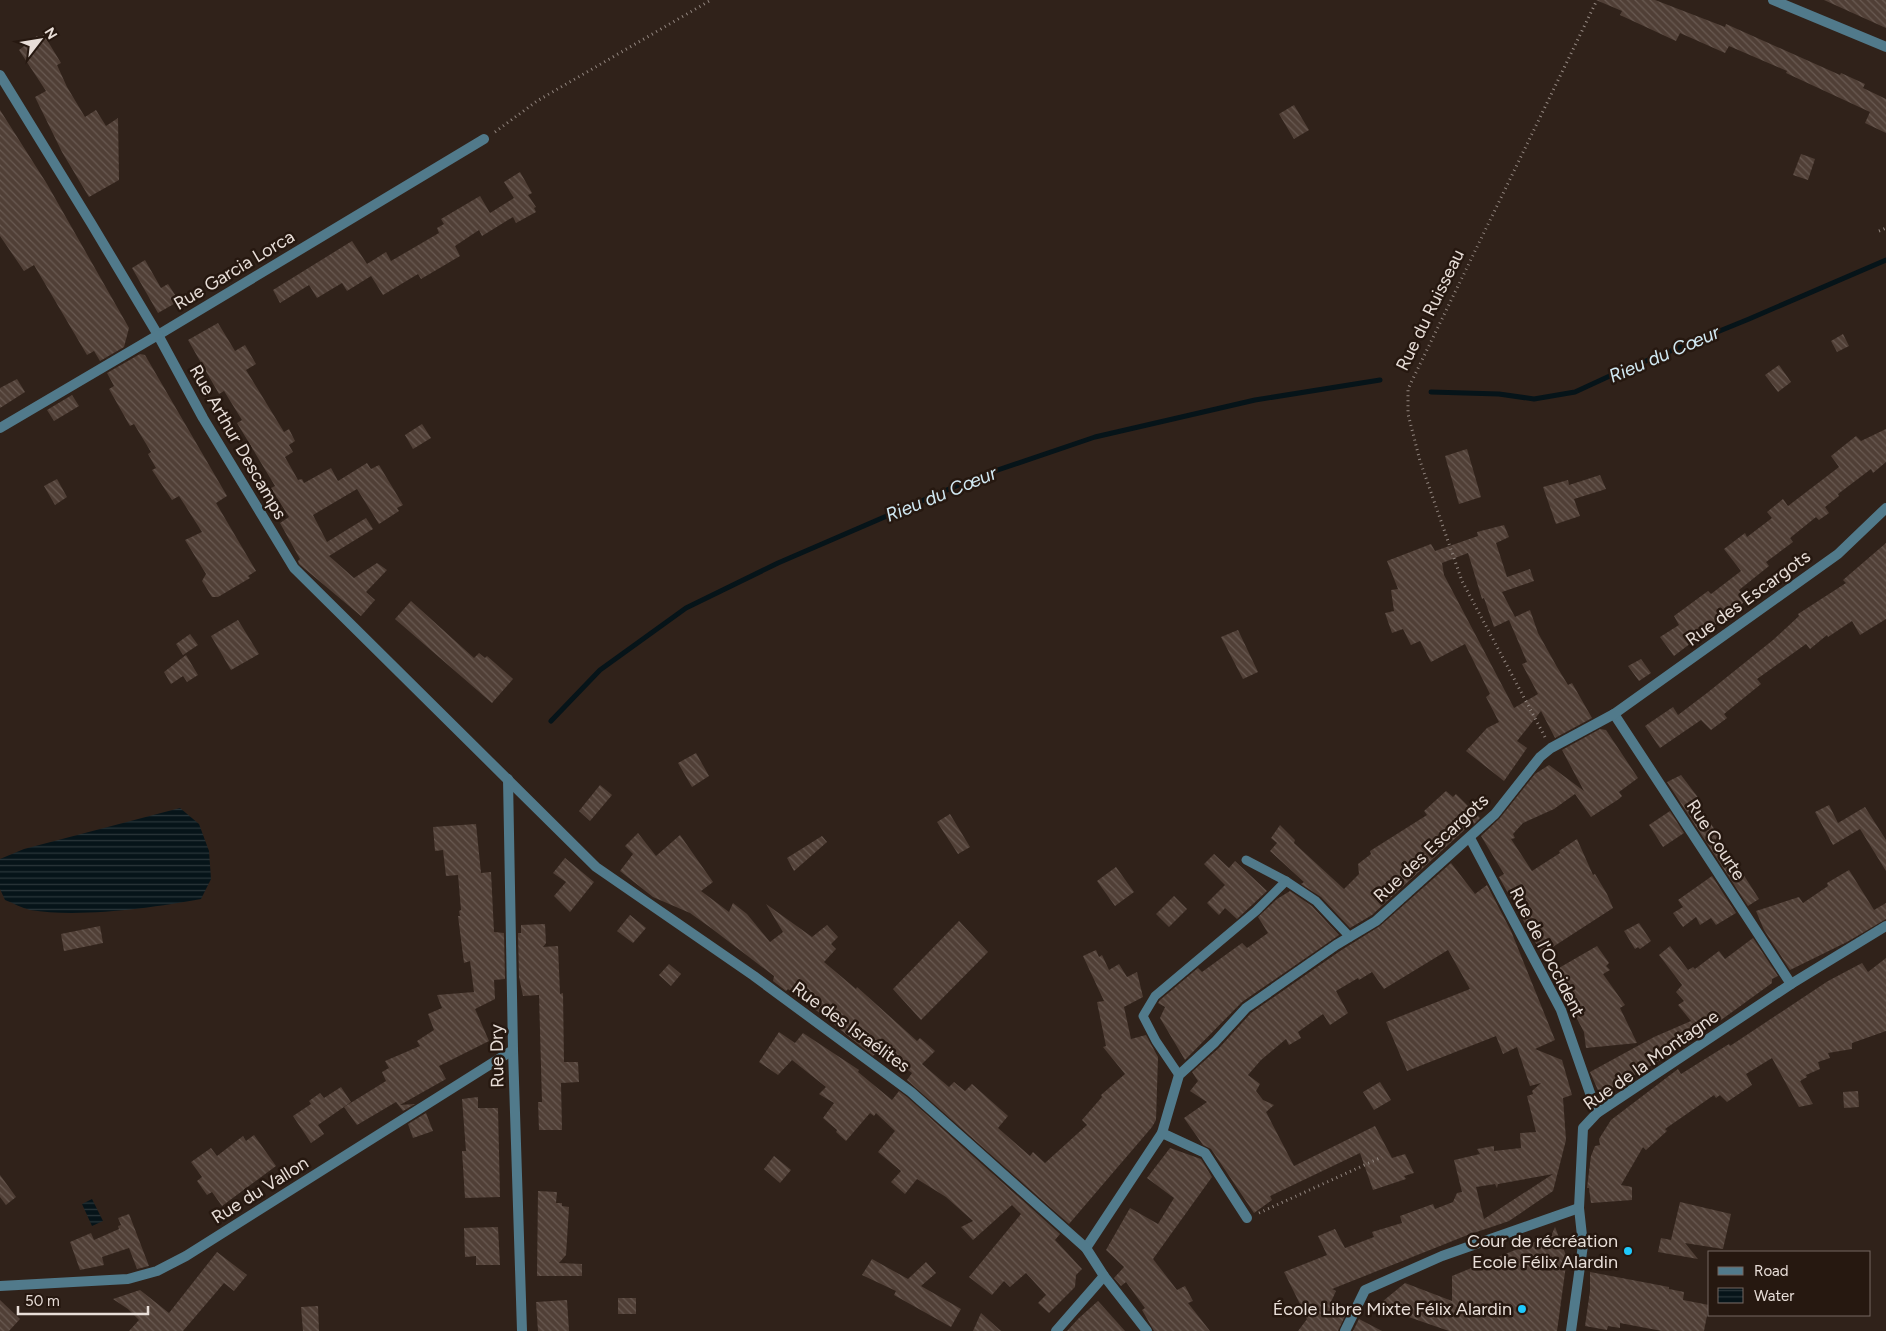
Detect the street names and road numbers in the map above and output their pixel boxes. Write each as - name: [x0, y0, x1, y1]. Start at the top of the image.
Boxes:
- street label: Rue Garcia Lorca: [170, 225, 298, 315]
- street label: Rue du Ruisseau: [1391, 246, 1469, 374]
- street label: Rue Arthur Descamps: [185, 361, 291, 523]
- street label: Rue des Escargots: [1681, 545, 1815, 651]
- street label: Rue des Escargots: [1369, 789, 1493, 907]
- street label: Rue Courte: [1682, 796, 1750, 885]
- street label: Rue de l'Occident: [1505, 883, 1589, 1021]
- street label: Rue des Israélites: [788, 977, 914, 1077]
- street label: Rue de la Montagne: [1579, 1005, 1723, 1115]
- street label: Rue Dry: [485, 1024, 509, 1088]
- street label: Rue du Vallon: [208, 1152, 312, 1228]

